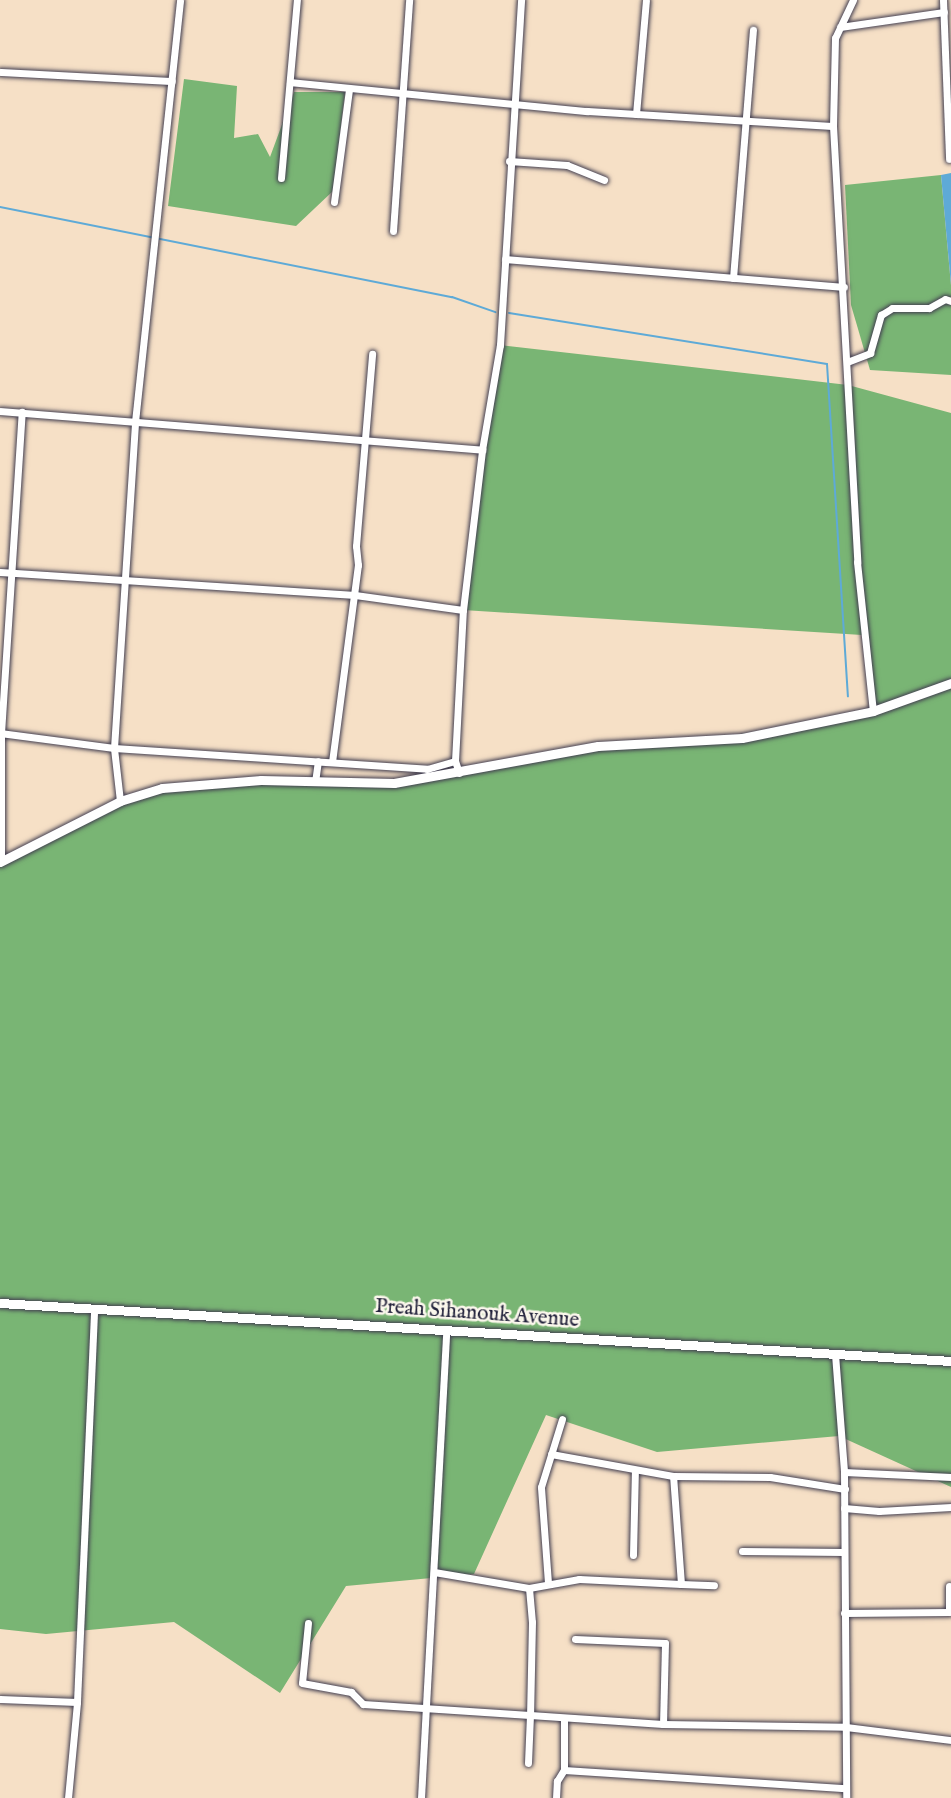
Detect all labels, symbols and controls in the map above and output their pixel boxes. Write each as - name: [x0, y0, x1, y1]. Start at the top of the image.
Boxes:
- street label: Preah Sihanouk Avenue: [374, 1294, 580, 1334]

